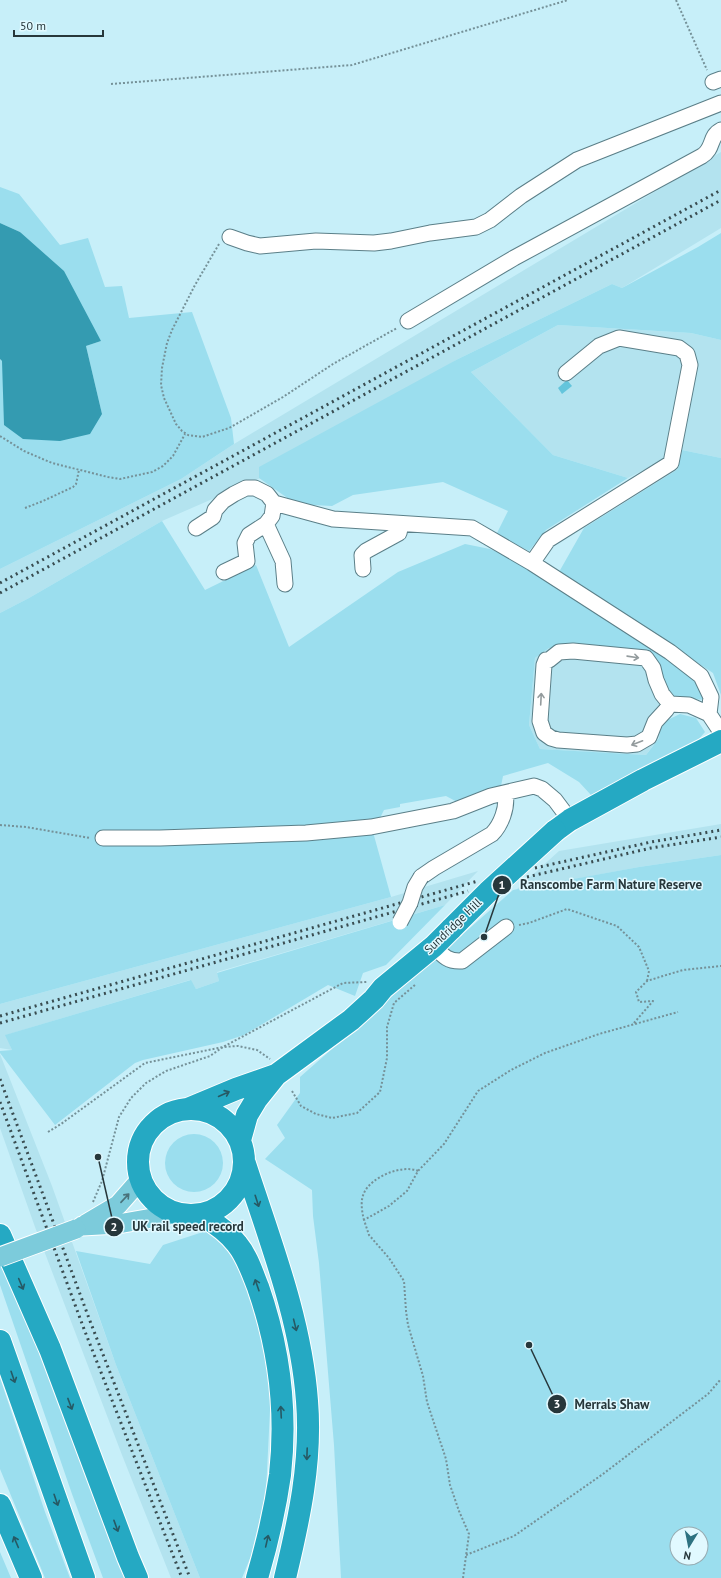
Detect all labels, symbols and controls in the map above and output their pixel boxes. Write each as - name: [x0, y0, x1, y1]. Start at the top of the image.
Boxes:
- scale bar: [14, 12, 103, 38]
- text: 50 m: [20, 18, 46, 33]
- one-way arrow: [626, 653, 639, 661]
- one-way arrow: [537, 693, 545, 706]
- one-way arrow: [632, 739, 644, 747]
- callout: Ranscombe Farm Nature Reserve: [492, 872, 710, 897]
- text: Ranscombe Farm Nature Reserve: [520, 876, 702, 893]
- text: 1: [499, 877, 505, 892]
- street label: Sundridge Hill: [421, 894, 485, 957]
- one-way arrow: [217, 1090, 229, 1097]
- one-way arrow: [120, 1193, 129, 1203]
- one-way arrow: [254, 1194, 261, 1207]
- callout: UK rail speed record: [104, 1214, 252, 1239]
- text: UK rail speed record: [132, 1218, 244, 1235]
- text: 2: [111, 1219, 117, 1234]
- one-way arrow: [18, 1277, 25, 1289]
- one-way arrow: [252, 1279, 260, 1291]
- one-way arrow: [292, 1318, 300, 1331]
- one-way arrow: [10, 1371, 17, 1384]
- callout: Merrals Shaw: [547, 1391, 658, 1416]
- text: 3: [554, 1396, 560, 1411]
- text: Merrals Shaw: [575, 1396, 650, 1413]
- one-way arrow: [67, 1398, 75, 1410]
- one-way arrow: [278, 1406, 285, 1419]
- one-way arrow: [303, 1447, 310, 1460]
- one-way arrow: [52, 1494, 60, 1506]
- one-way arrow: [113, 1519, 121, 1531]
- north arrow: [669, 1526, 709, 1566]
- one-way arrow: [264, 1534, 272, 1547]
- one-way arrow: [12, 1537, 19, 1549]
- text: N: [682, 1548, 692, 1563]

